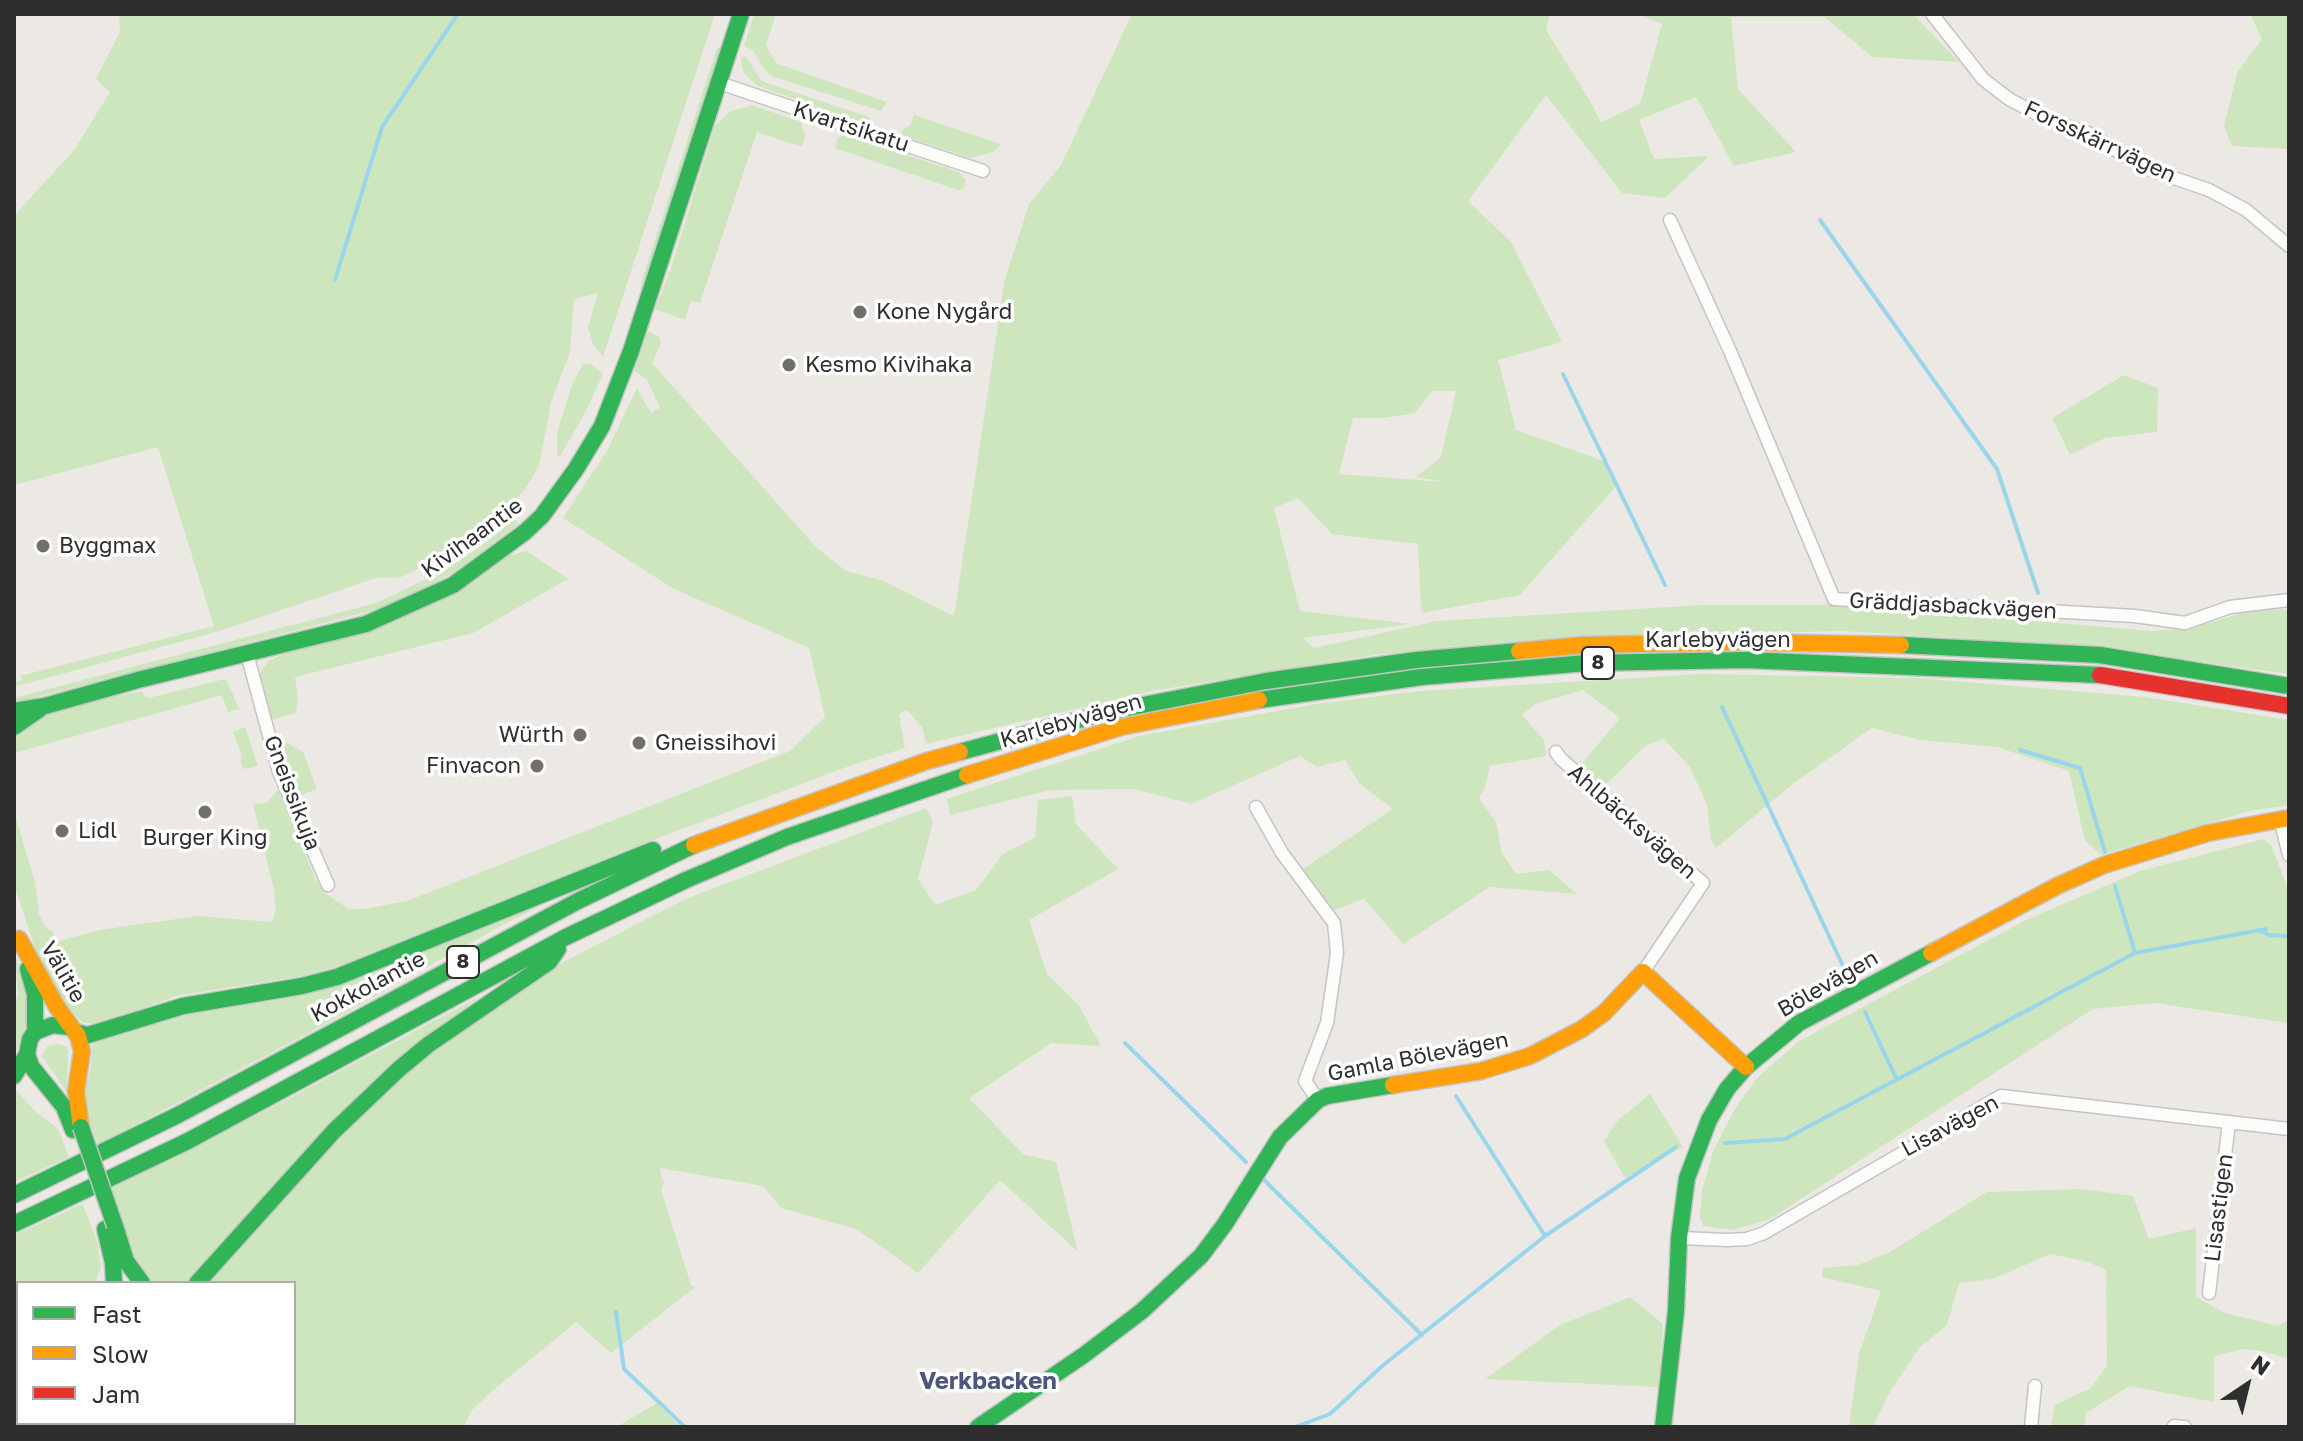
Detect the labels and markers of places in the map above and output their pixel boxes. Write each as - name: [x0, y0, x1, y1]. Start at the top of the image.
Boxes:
- place label: Kone Nygård: [876, 299, 1012, 325]
- marker: Kone Nygård: [851, 303, 869, 321]
- place label: Kesmo Kivihaka: [805, 352, 972, 378]
- marker: Kesmo Kivihaka: [780, 356, 798, 374]
- place label: Byggmax: [59, 533, 156, 559]
- marker: Byggmax: [34, 537, 52, 555]
- place label: Würth: [499, 722, 564, 748]
- marker: Würth: [571, 726, 589, 744]
- place label: Gneissihovi: [655, 730, 776, 756]
- marker: Gneissihovi: [630, 734, 648, 752]
- place label: Finvacon: [426, 753, 521, 779]
- marker: Finvacon: [528, 757, 546, 775]
- marker: Burger King: [196, 803, 214, 821]
- place label: Lidl: [78, 818, 117, 844]
- marker: Lidl: [53, 822, 71, 840]
- place label: Burger King: [143, 825, 267, 851]

